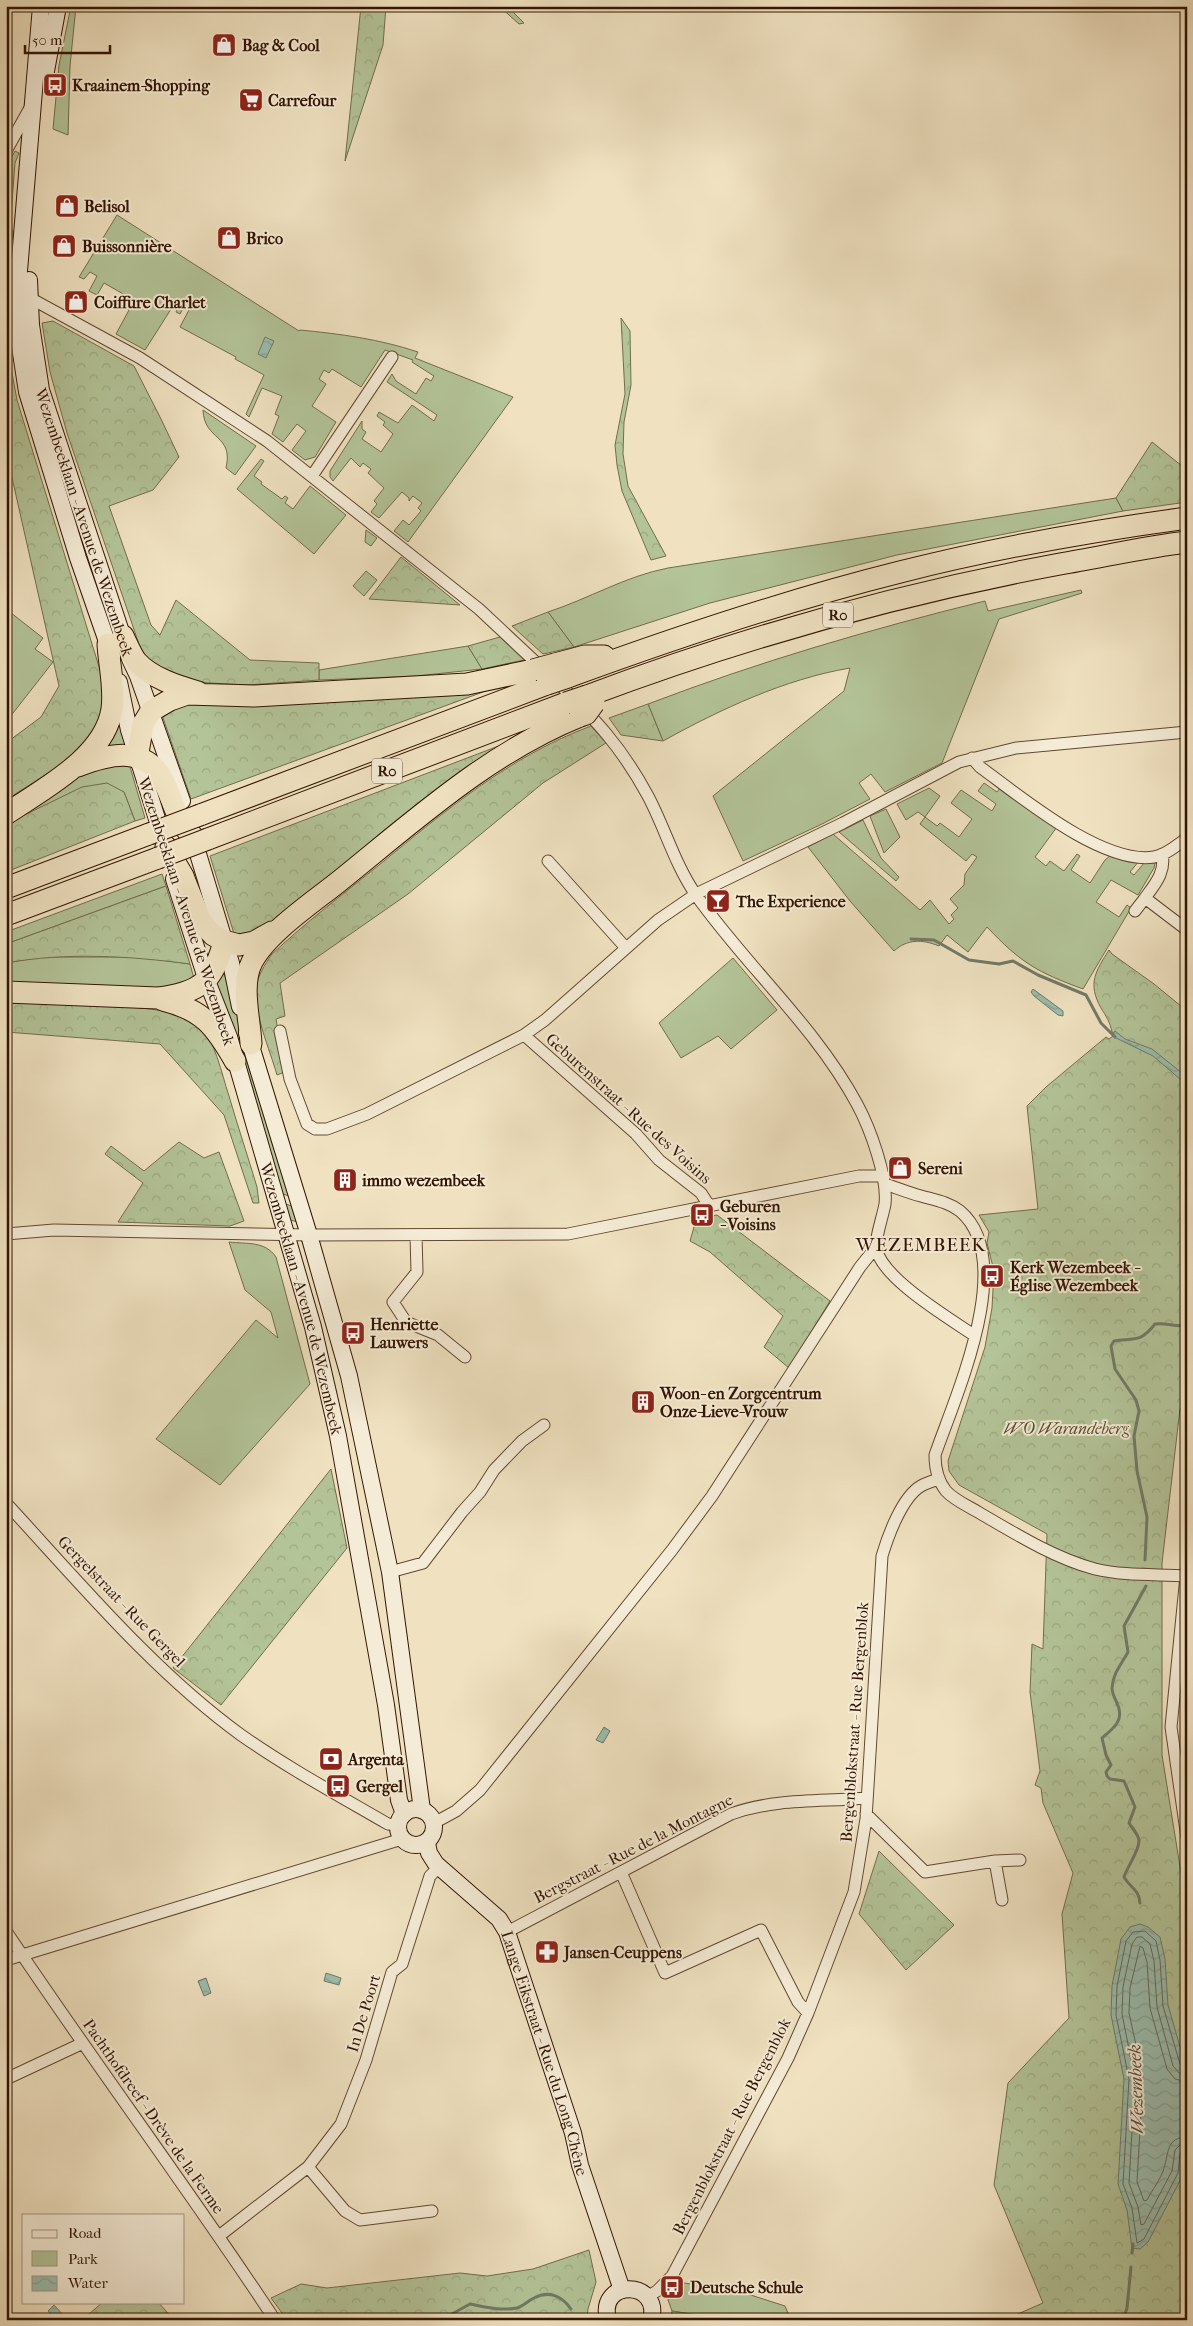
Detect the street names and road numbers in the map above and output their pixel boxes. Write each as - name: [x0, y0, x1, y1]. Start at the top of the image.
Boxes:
- street label: Wezembeeklaan - Avenue de Wezembeek: [31, 385, 138, 659]
- road number: R0: [823, 602, 853, 628]
- road number: R0: [372, 758, 402, 784]
- street label: Wezembeeklaan - Avenue de Wezembeek: [134, 774, 239, 1048]
- street label: Geburenstraat - Rue des Voisins: [542, 1029, 715, 1188]
- street label: Wezembeeklaan - Avenue de Wezembeek: [256, 1159, 347, 1437]
- street label: Gergelstraat - Rue Gergel: [54, 1532, 190, 1671]
- street label: Bergenblokstraat - Rue Bergenblok: [837, 1601, 872, 1843]
- street label: Bergstraat - Rue de la Montagne: [530, 1790, 736, 1907]
- street label: Lange Eikstraat - Rue du Long Chêne: [497, 1928, 592, 2178]
- street label: In De Poort: [343, 1972, 384, 2054]
- street label: Bergenblokstraat - Rue Bergenblok: [668, 2014, 795, 2238]
- street label: Pachthofdreef - Drève de la Ferme: [79, 2015, 228, 2217]

